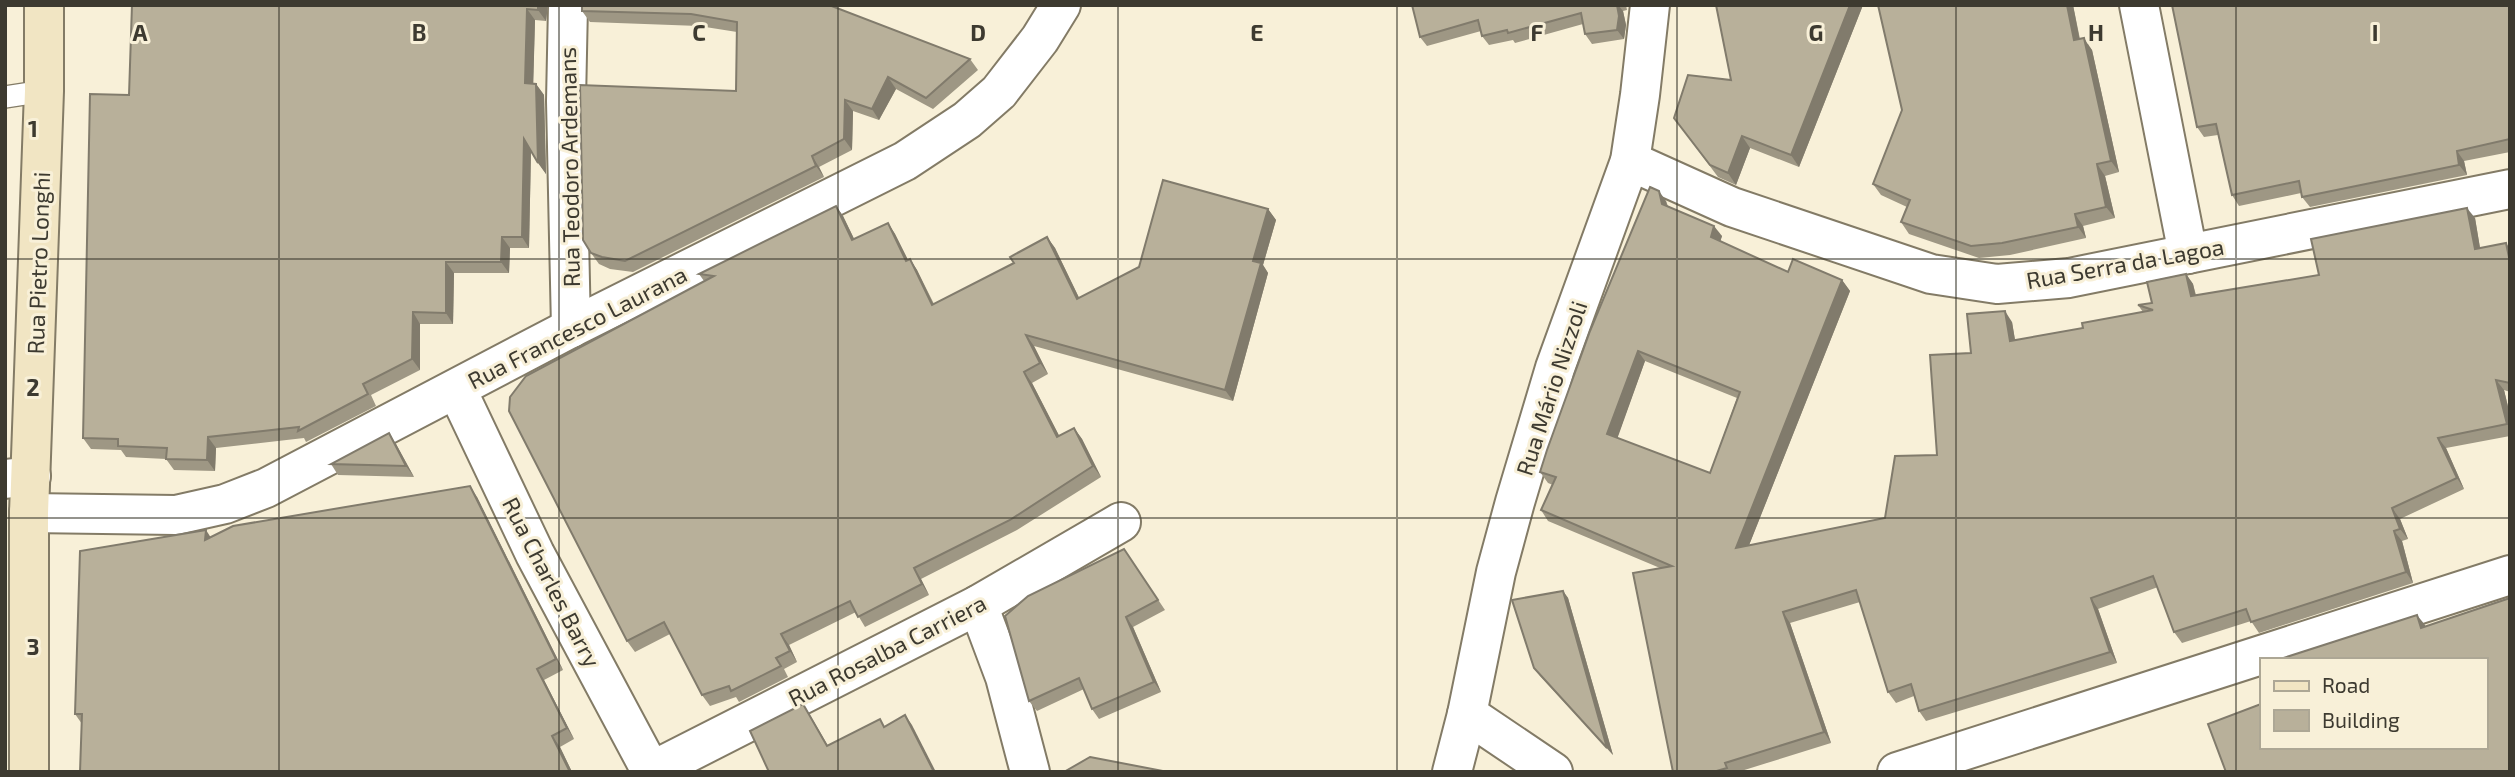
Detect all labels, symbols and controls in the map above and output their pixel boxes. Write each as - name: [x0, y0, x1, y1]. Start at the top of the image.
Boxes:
- text: A: [132, 18, 148, 46]
- text: B: [412, 18, 426, 46]
- text: C: [692, 18, 706, 46]
- text: D: [970, 18, 986, 46]
- text: E: [1250, 18, 1264, 46]
- text: F: [1531, 18, 1544, 46]
- text: G: [1809, 18, 1823, 46]
- text: H: [2088, 18, 2104, 46]
- text: I: [2372, 18, 2378, 46]
- street label: Rua Teodoro Ardemans: [553, 47, 585, 287]
- text: 1: [28, 114, 38, 142]
- street label: Rua Pietro Longhi: [21, 171, 55, 355]
- street label: Rua Serra da Lagoa: [2024, 232, 2226, 294]
- street label: Rua Francesco Laurana: [463, 260, 691, 394]
- street label: Rua Mário Nizzoli: [1510, 297, 1592, 479]
- text: 2: [26, 373, 40, 401]
- street label: Rua Charles Barry: [497, 492, 607, 672]
- street label: Rua Rosalba Carriera: [783, 588, 991, 712]
- text: 3: [26, 632, 40, 660]
- legend: [2260, 658, 2487, 749]
- text: Road: [2322, 672, 2370, 697]
- text: Building: [2322, 707, 2400, 732]

